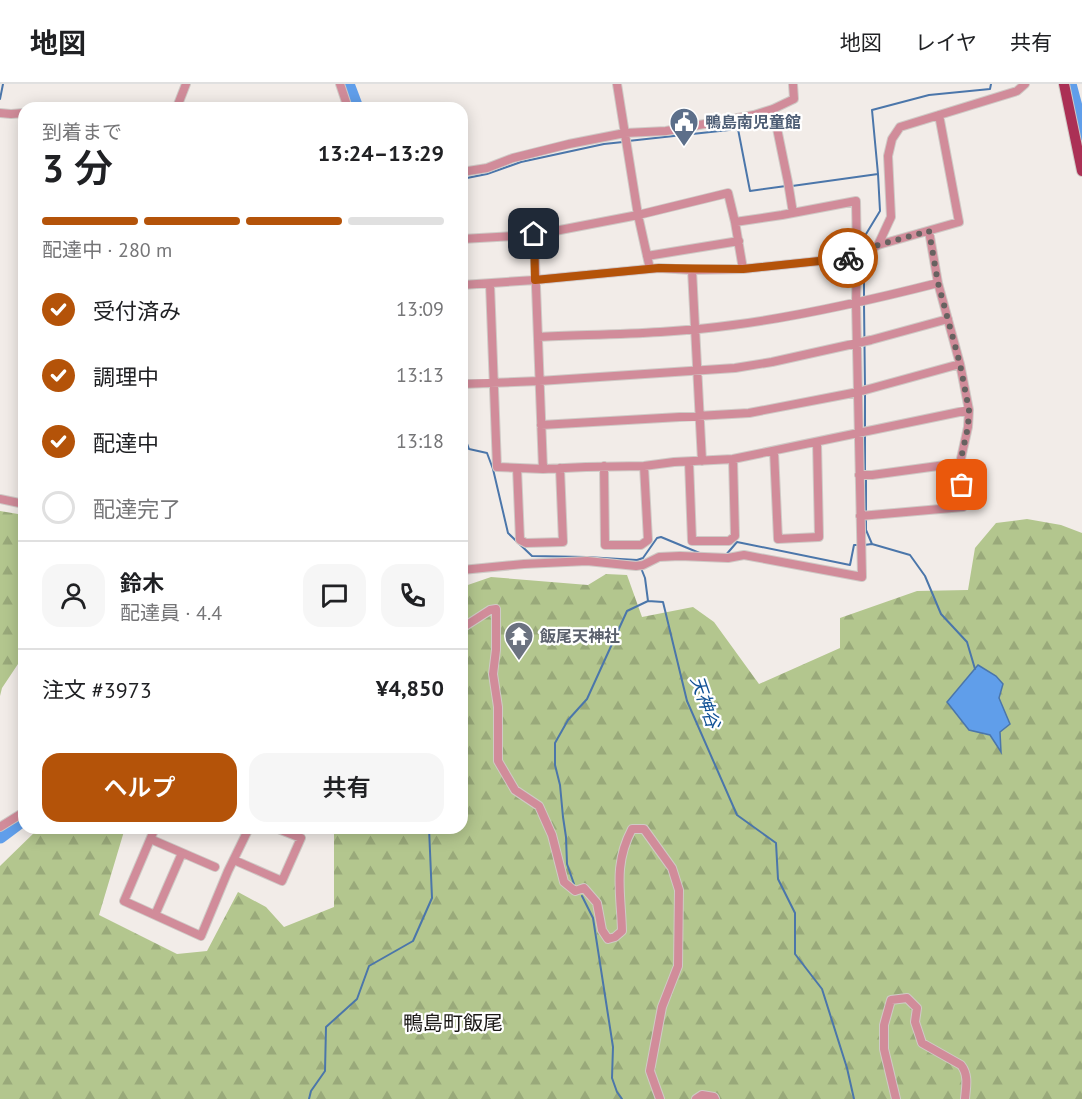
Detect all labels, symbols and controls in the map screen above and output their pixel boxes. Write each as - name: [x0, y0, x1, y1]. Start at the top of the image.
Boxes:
- text: 地図: [30, 24, 86, 61]
- text: 地図: [840, 29, 882, 56]
- text: レイヤ: [915, 29, 977, 56]
- text: 共有: [1010, 29, 1052, 56]
- public building icon: 鴨島南児童館: [668, 106, 700, 148]
- place label: 鴨島南児童館: [705, 112, 801, 132]
- text: 到着まで: [42, 119, 122, 145]
- text: 13:24–13:29: [318, 139, 444, 167]
- text: 3 分: [42, 142, 113, 193]
- pin: [508, 208, 559, 259]
- icon: home: [517, 217, 550, 250]
- courier: [818, 228, 878, 288]
- text: 配達中 · 280 m: [42, 237, 172, 263]
- icon: bike: [832, 242, 865, 275]
- icon: check: [42, 293, 75, 326]
- text: 13:09: [396, 296, 444, 322]
- text: 受付済み: [93, 297, 181, 325]
- icon: check: [42, 359, 75, 392]
- text: 13:13: [396, 362, 444, 388]
- text: 調理中: [93, 363, 159, 391]
- icon: check: [42, 425, 75, 458]
- text: 13:18: [396, 428, 444, 454]
- text: 配達中: [93, 429, 159, 457]
- pin: [936, 459, 987, 510]
- icon: bag: [945, 468, 978, 501]
- text: 配達完了: [93, 495, 181, 523]
- button: person: [42, 564, 105, 627]
- button: chat: [303, 564, 366, 627]
- button: phone: [381, 564, 444, 627]
- text: 鈴木: [120, 569, 164, 597]
- text: 配達員 · 4.4: [120, 600, 222, 626]
- temple icon: 飯尾天神社: [503, 620, 535, 662]
- place label: 飯尾天神社: [539, 626, 620, 646]
- water label: 天神谷: [686, 673, 726, 733]
- text: ¥4,850: [376, 674, 444, 702]
- text: 注文 #3973: [42, 676, 152, 704]
- button: ヘルプ: [42, 753, 237, 822]
- button: 共有: [249, 753, 444, 822]
- district label: 鴨島町飯尾: [403, 1010, 503, 1036]

